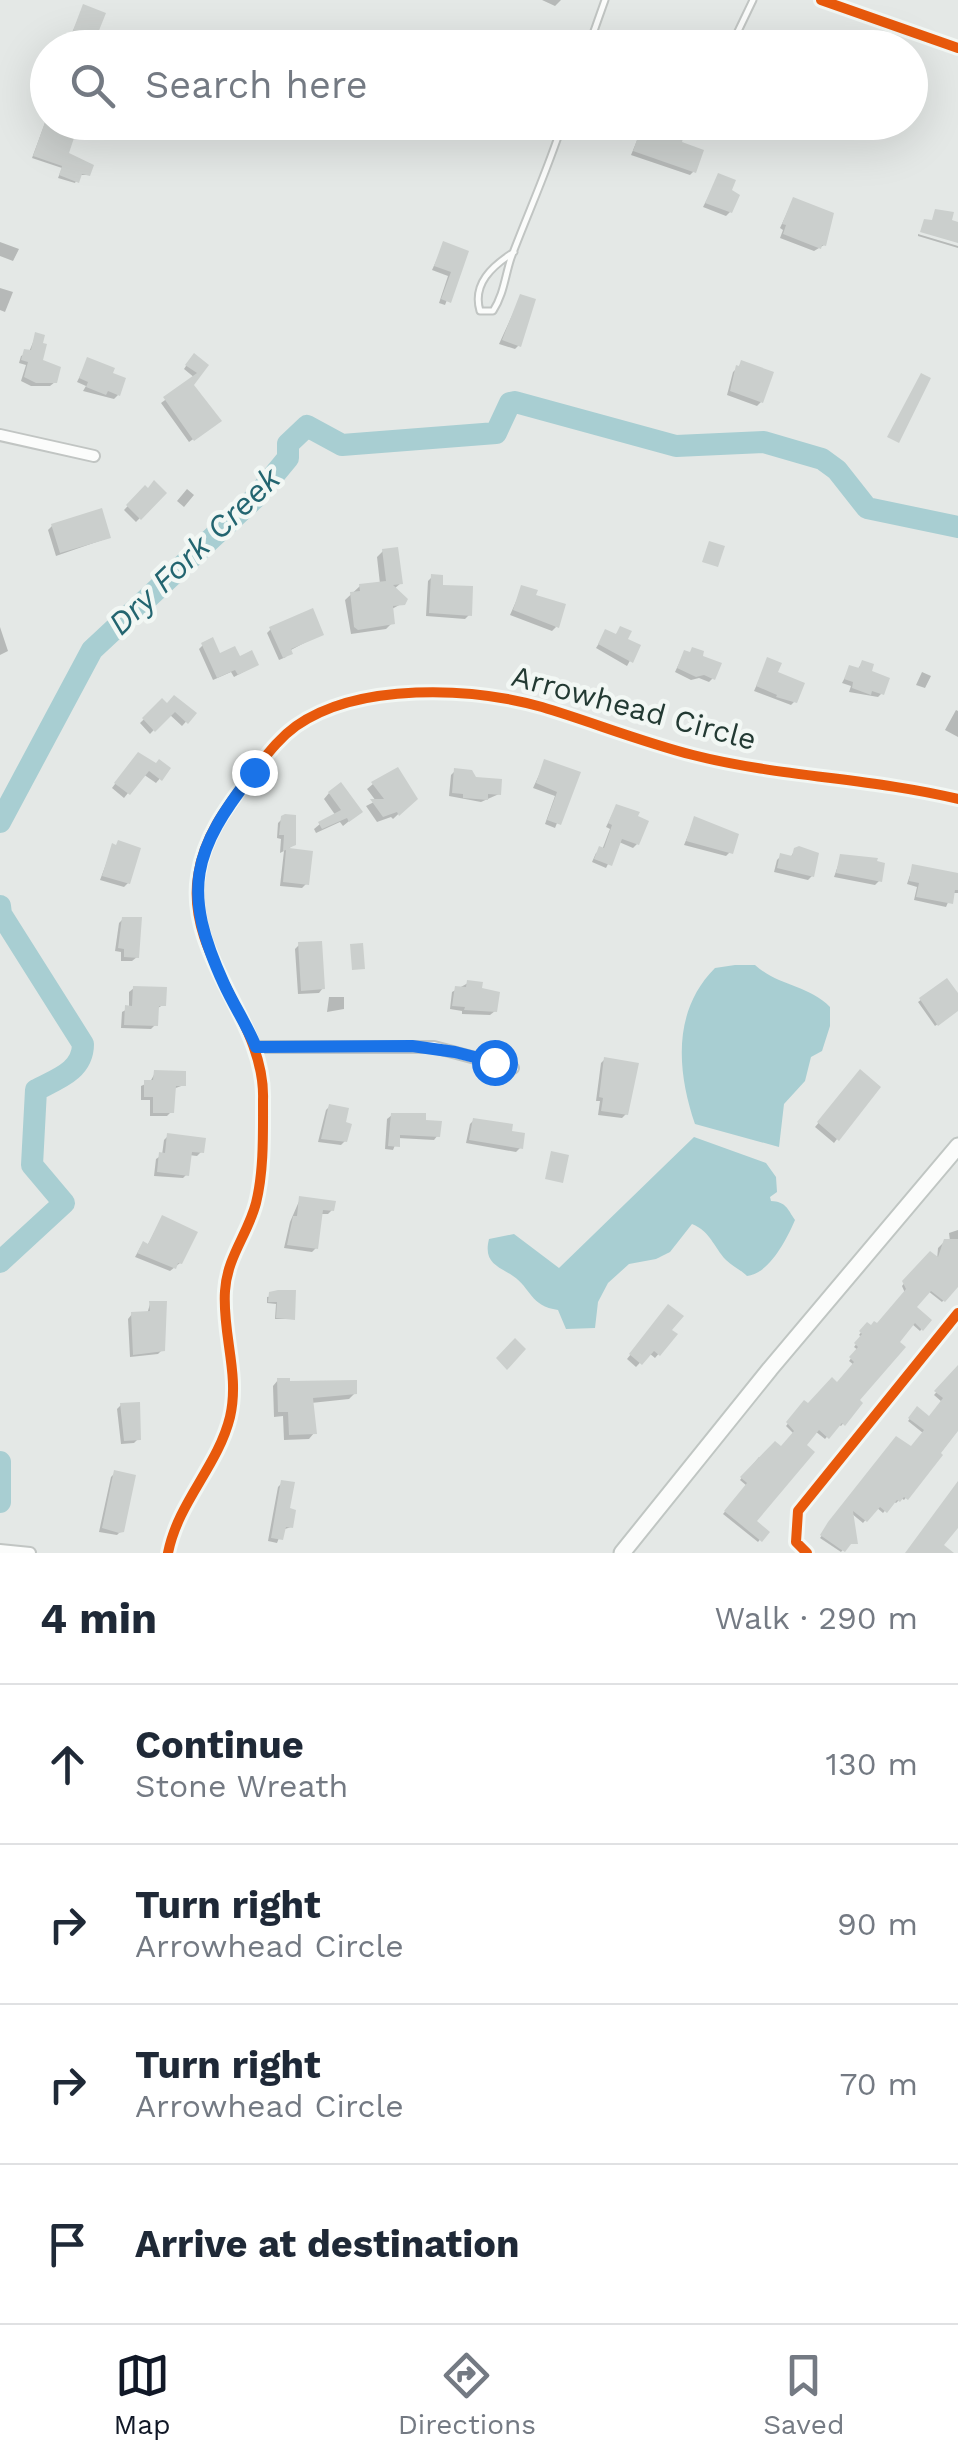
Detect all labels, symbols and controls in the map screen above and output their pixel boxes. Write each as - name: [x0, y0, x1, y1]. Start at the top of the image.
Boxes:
- search box: [30, 30, 928, 140]
- icon: search: [65, 58, 120, 113]
- text: Search here: [145, 63, 368, 107]
- water label: Dry Fork Creek: [100, 458, 289, 643]
- street label: Arrowhead Circle: [508, 658, 760, 757]
- route end: [232, 750, 278, 796]
- route start: [472, 1040, 518, 1086]
- text: 4 min: [40, 1594, 157, 1643]
- text: Walk · 290 m: [714, 1599, 918, 1637]
- text: Continue: [135, 1723, 304, 1767]
- icon: ahead: [40, 1737, 95, 1792]
- text: 130 m: [826, 1745, 918, 1783]
- text: Stone Wreath: [135, 1767, 348, 1805]
- text: Turn right: [135, 1883, 321, 1927]
- icon: right: [40, 1897, 95, 1952]
- text: 90 m: [837, 1905, 918, 1943]
- text: Arrowhead Circle: [135, 1927, 404, 1965]
- text: Turn right: [135, 2043, 321, 2087]
- icon: right: [40, 2057, 95, 2112]
- text: 70 m: [839, 2065, 918, 2103]
- text: Arrowhead Circle: [135, 2087, 404, 2125]
- icon: arrive: [40, 2217, 95, 2272]
- text: Arrive at destination: [135, 2222, 520, 2266]
- tab: Map: [114, 2348, 171, 2441]
- tab: Directions: [398, 2348, 536, 2441]
- tab: Saved: [763, 2348, 844, 2441]

